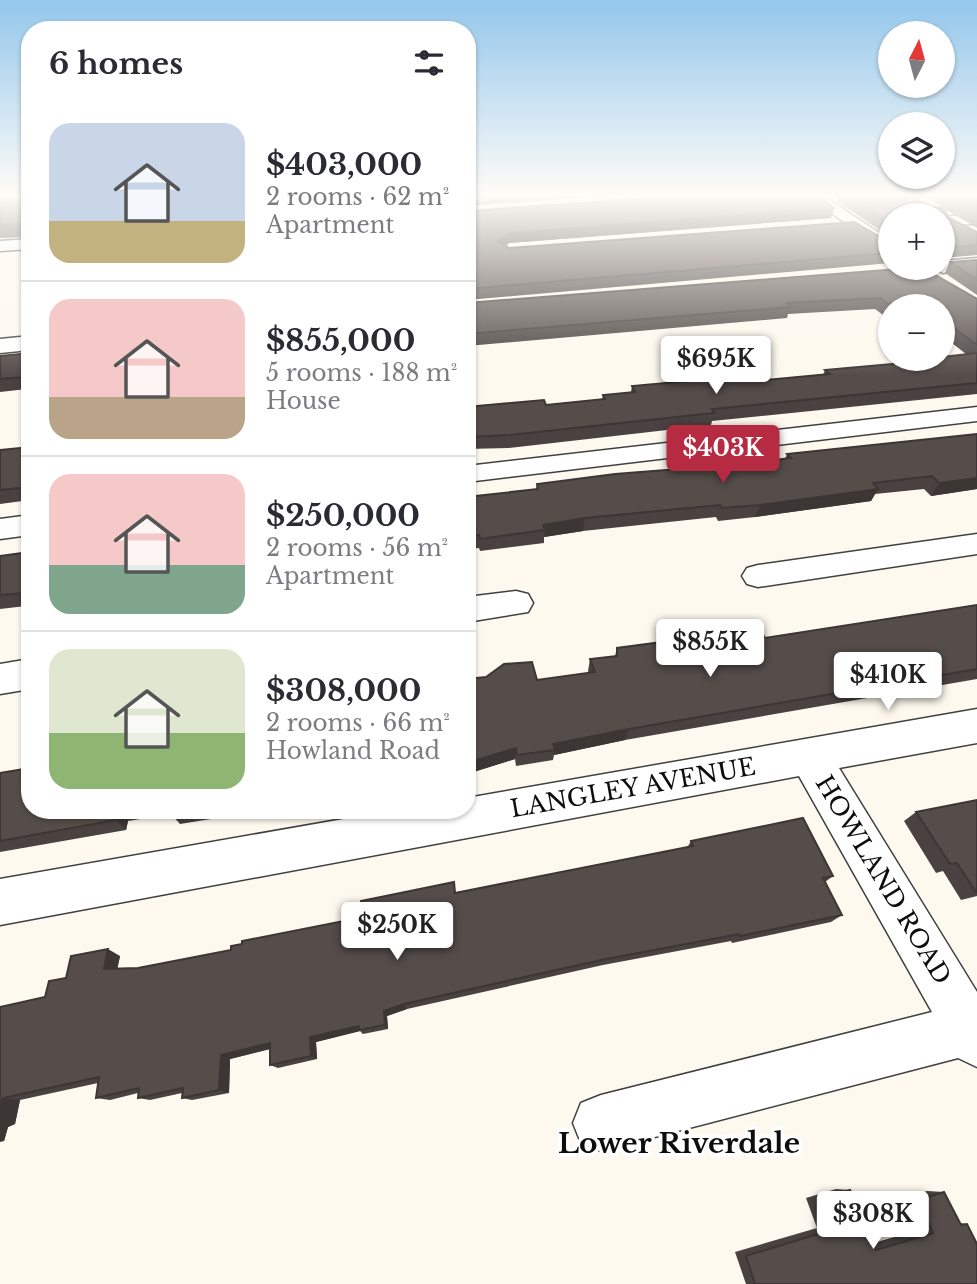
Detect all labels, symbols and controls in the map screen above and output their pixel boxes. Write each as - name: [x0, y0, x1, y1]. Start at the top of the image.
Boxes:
- north arrow: [878, 21, 956, 98]
- map controls: [878, 21, 955, 371]
- icon: filters: [410, 44, 448, 82]
- text: 6 homes: [49, 45, 183, 82]
- button: layers: [878, 112, 955, 189]
- text: $403,000: [266, 146, 422, 183]
- icon: home: [105, 151, 189, 235]
- text: 2 rooms · 62 m²: [266, 183, 449, 211]
- button: +: [878, 203, 955, 280]
- text: Apartment: [266, 211, 394, 239]
- button: −: [878, 294, 955, 371]
- text: $855,000: [266, 322, 415, 359]
- icon: home: [105, 327, 189, 411]
- pin: $695K: [667, 336, 765, 396]
- text: $695K: [677, 345, 755, 373]
- text: 5 rooms · 188 m²: [266, 359, 457, 387]
- text: House: [266, 387, 341, 415]
- pin: $403K: [674, 426, 772, 485]
- text: $403K: [682, 434, 764, 462]
- text: $250,000: [266, 497, 420, 534]
- icon: home: [105, 502, 189, 586]
- text: 2 rooms · 56 m²: [266, 534, 448, 562]
- text: Apartment: [266, 562, 394, 590]
- pin: $855K: [661, 620, 759, 679]
- text: $855K: [672, 628, 748, 656]
- pin: $410K: [839, 652, 937, 712]
- text: $410K: [850, 661, 926, 689]
- text: $308,000: [266, 672, 421, 709]
- icon: home: [105, 677, 189, 761]
- text: 2 rooms · 66 m²: [266, 709, 450, 737]
- text: Howland Road: [266, 737, 440, 765]
- street label: LANGLEY AVENUE: [508, 752, 758, 823]
- street label: HOWLAND ROAD: [810, 770, 957, 989]
- pin: $250K: [348, 902, 446, 962]
- text: $250K: [357, 911, 437, 939]
- district label: Lower Riverdale: [558, 1126, 800, 1161]
- pin: $308K: [824, 1192, 922, 1251]
- text: $308K: [833, 1200, 913, 1228]

